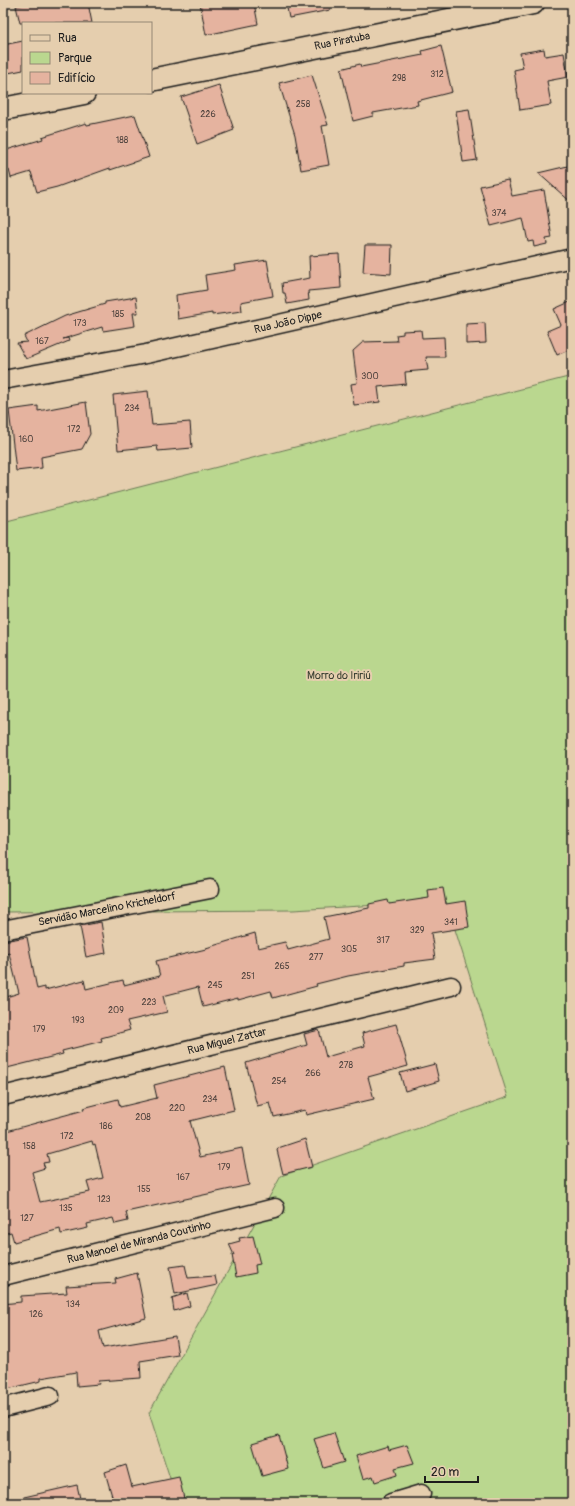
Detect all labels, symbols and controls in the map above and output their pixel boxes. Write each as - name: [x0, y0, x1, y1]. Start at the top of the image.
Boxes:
- legend: [22, 22, 152, 94]
- street label: Rua Piratuba: [313, 29, 371, 53]
- text: Rua: [58, 31, 77, 46]
- text: Parque: [58, 51, 92, 66]
- house number: 312: [430, 69, 444, 80]
- text: Edifício: [58, 71, 96, 86]
- house number: 298: [392, 73, 407, 84]
- house number: 258: [296, 99, 311, 110]
- house number: 226: [200, 109, 216, 120]
- house number: 188: [116, 135, 129, 146]
- house number: 374: [491, 208, 507, 219]
- street label: Rua João Dippe: [253, 308, 324, 336]
- house number: 185: [112, 309, 125, 320]
- house number: 173: [73, 318, 87, 329]
- house number: 167: [35, 336, 49, 347]
- house number: 300: [361, 371, 379, 382]
- house number: 234: [124, 403, 140, 414]
- house number: 172: [67, 424, 81, 435]
- house number: 160: [19, 434, 33, 445]
- park label: Morro do Iririú: [307, 669, 371, 682]
- street label: Servidão Marcelino Kricheldorf: [37, 889, 177, 929]
- house number: 341: [444, 917, 458, 928]
- house number: 329: [410, 925, 425, 936]
- house number: 317: [376, 935, 390, 946]
- house number: 305: [341, 944, 357, 955]
- house number: 277: [309, 952, 324, 963]
- house number: 265: [274, 961, 290, 972]
- house number: 251: [241, 971, 255, 982]
- house number: 245: [207, 980, 223, 991]
- house number: 223: [142, 997, 156, 1008]
- house number: 209: [108, 1005, 124, 1016]
- house number: 193: [71, 1015, 85, 1026]
- house number: 179: [33, 1024, 46, 1035]
- street label: Rua Miguel Zattar: [186, 1025, 268, 1057]
- house number: 278: [339, 1060, 354, 1071]
- house number: 266: [305, 1068, 321, 1079]
- house number: 254: [271, 1076, 287, 1087]
- house number: 234: [202, 1094, 218, 1105]
- house number: 220: [169, 1103, 185, 1114]
- house number: 208: [135, 1112, 151, 1123]
- house number: 186: [99, 1121, 113, 1132]
- house number: 172: [60, 1131, 74, 1142]
- house number: 158: [23, 1141, 36, 1152]
- house number: 179: [218, 1162, 231, 1173]
- house number: 167: [176, 1172, 190, 1183]
- house number: 155: [137, 1184, 151, 1195]
- house number: 123: [97, 1194, 111, 1205]
- house number: 135: [59, 1203, 73, 1214]
- house number: 127: [20, 1213, 34, 1224]
- street label: Rua Manoel de Miranda Coutinho: [66, 1218, 212, 1266]
- house number: 134: [66, 1299, 81, 1310]
- house number: 126: [29, 1309, 43, 1320]
- scale bar: [425, 1458, 478, 1484]
- text: 20 m: [431, 1465, 460, 1480]

